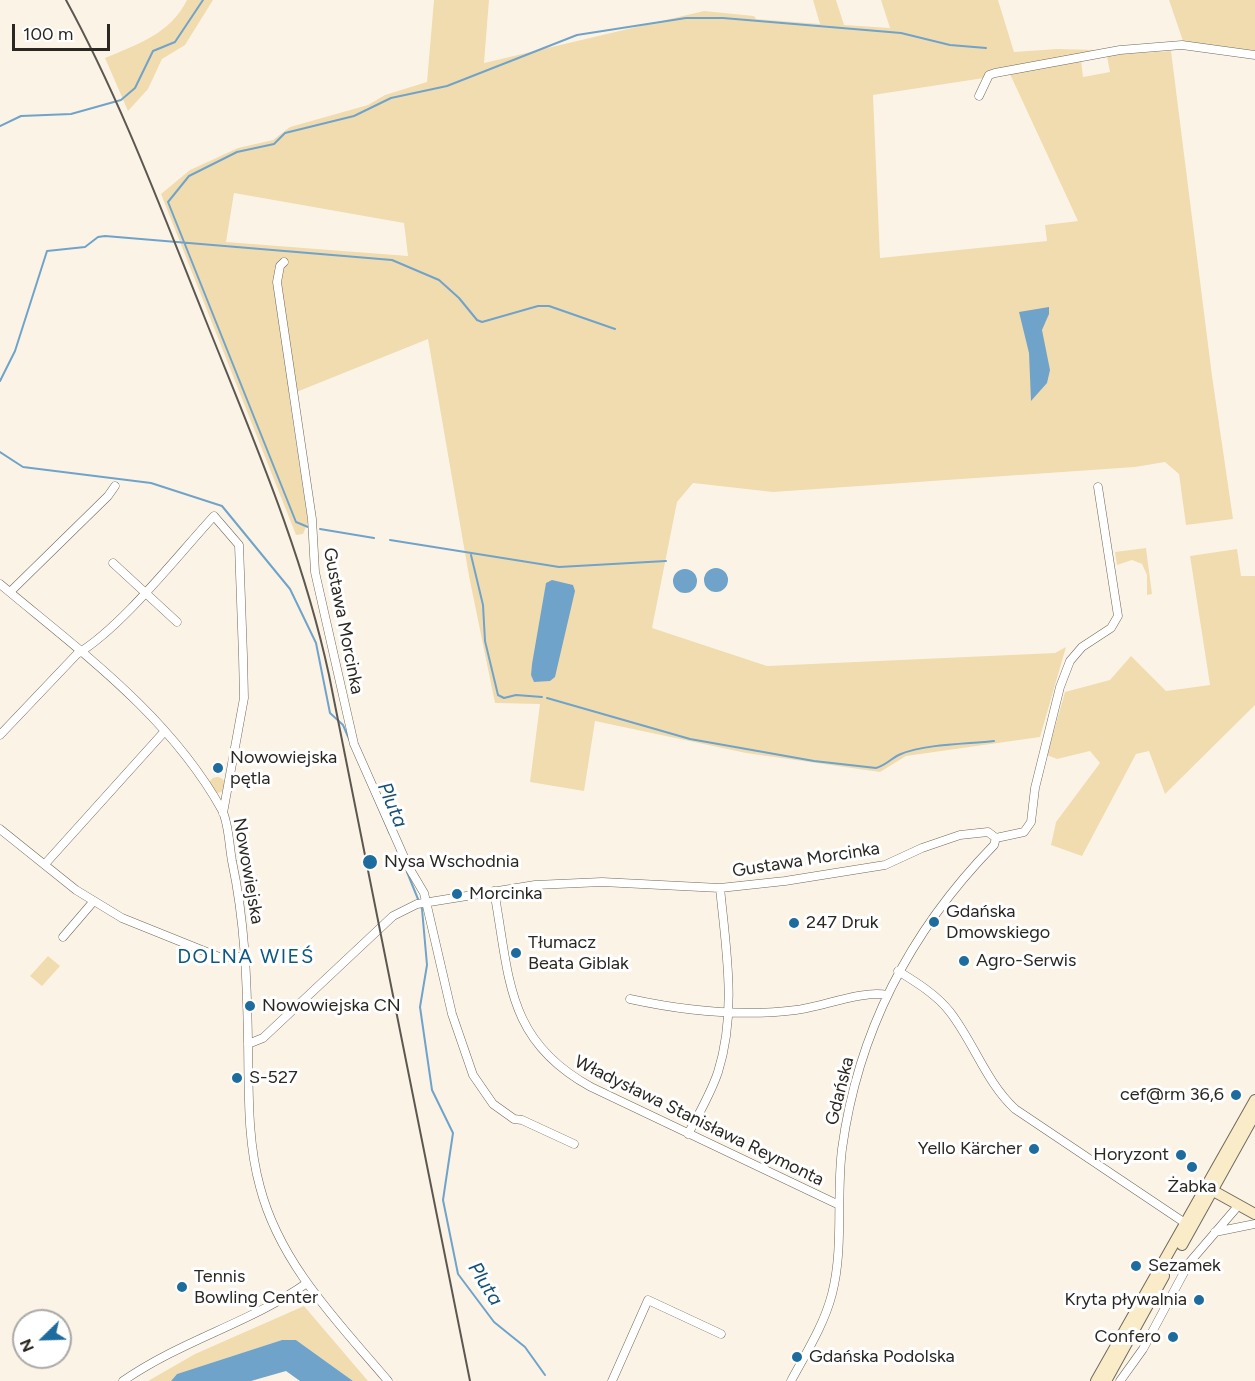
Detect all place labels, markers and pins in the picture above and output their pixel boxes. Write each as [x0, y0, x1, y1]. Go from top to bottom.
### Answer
place label: Nowowiejska pętla [230, 747, 337, 789]
marker: Nowowiejska pętla [211, 761, 225, 775]
place label: Nysa Wschodnia [384, 851, 519, 873]
marker: Nysa Wschodnia [361, 853, 379, 871]
place label: Morcinka [469, 883, 542, 905]
marker: Morcinka [450, 887, 464, 901]
place label: Gdańska Dmowskiego [946, 901, 1050, 944]
place label: 247 Druk [806, 912, 879, 934]
marker: Gdańska Dmowskiego [927, 915, 941, 929]
marker: 247 Druk [787, 916, 801, 930]
place label: Tłumacz Beata Giblak [528, 932, 629, 974]
marker: Tłumacz Beata Giblak [509, 946, 523, 960]
place label: Agro-Serwis [976, 950, 1076, 972]
marker: Agro-Serwis [957, 954, 971, 968]
place label: Nowowiejska CN [262, 995, 401, 1017]
marker: Nowowiejska CN [243, 999, 257, 1013]
place label: S-527 [249, 1067, 298, 1089]
marker: S-527 [230, 1071, 244, 1085]
place label: cef@rm 36,6 [1120, 1084, 1224, 1106]
marker: cef@rm 36,6 [1229, 1088, 1243, 1102]
place label: Yello Kärcher [918, 1138, 1022, 1160]
marker: Yello Kärcher [1027, 1142, 1041, 1156]
place label: Horyzont [1093, 1144, 1169, 1166]
marker: Horyzont [1174, 1148, 1188, 1162]
marker: Żabka [1185, 1160, 1199, 1174]
place label: Żabka [1168, 1176, 1216, 1198]
place label: Sezamek [1148, 1255, 1221, 1277]
marker: Sezamek [1129, 1259, 1143, 1273]
place label: Tennis Bowling Center [194, 1266, 318, 1308]
marker: Tennis Bowling Center [175, 1280, 189, 1294]
place label: Kryta pływalnia [1064, 1289, 1187, 1311]
marker: Kryta pływalnia [1192, 1293, 1206, 1307]
place label: Confero [1095, 1326, 1161, 1348]
marker: Confero [1166, 1330, 1180, 1344]
place label: Gdańska Podolska [809, 1346, 955, 1368]
marker: Gdańska Podolska [790, 1350, 804, 1364]

